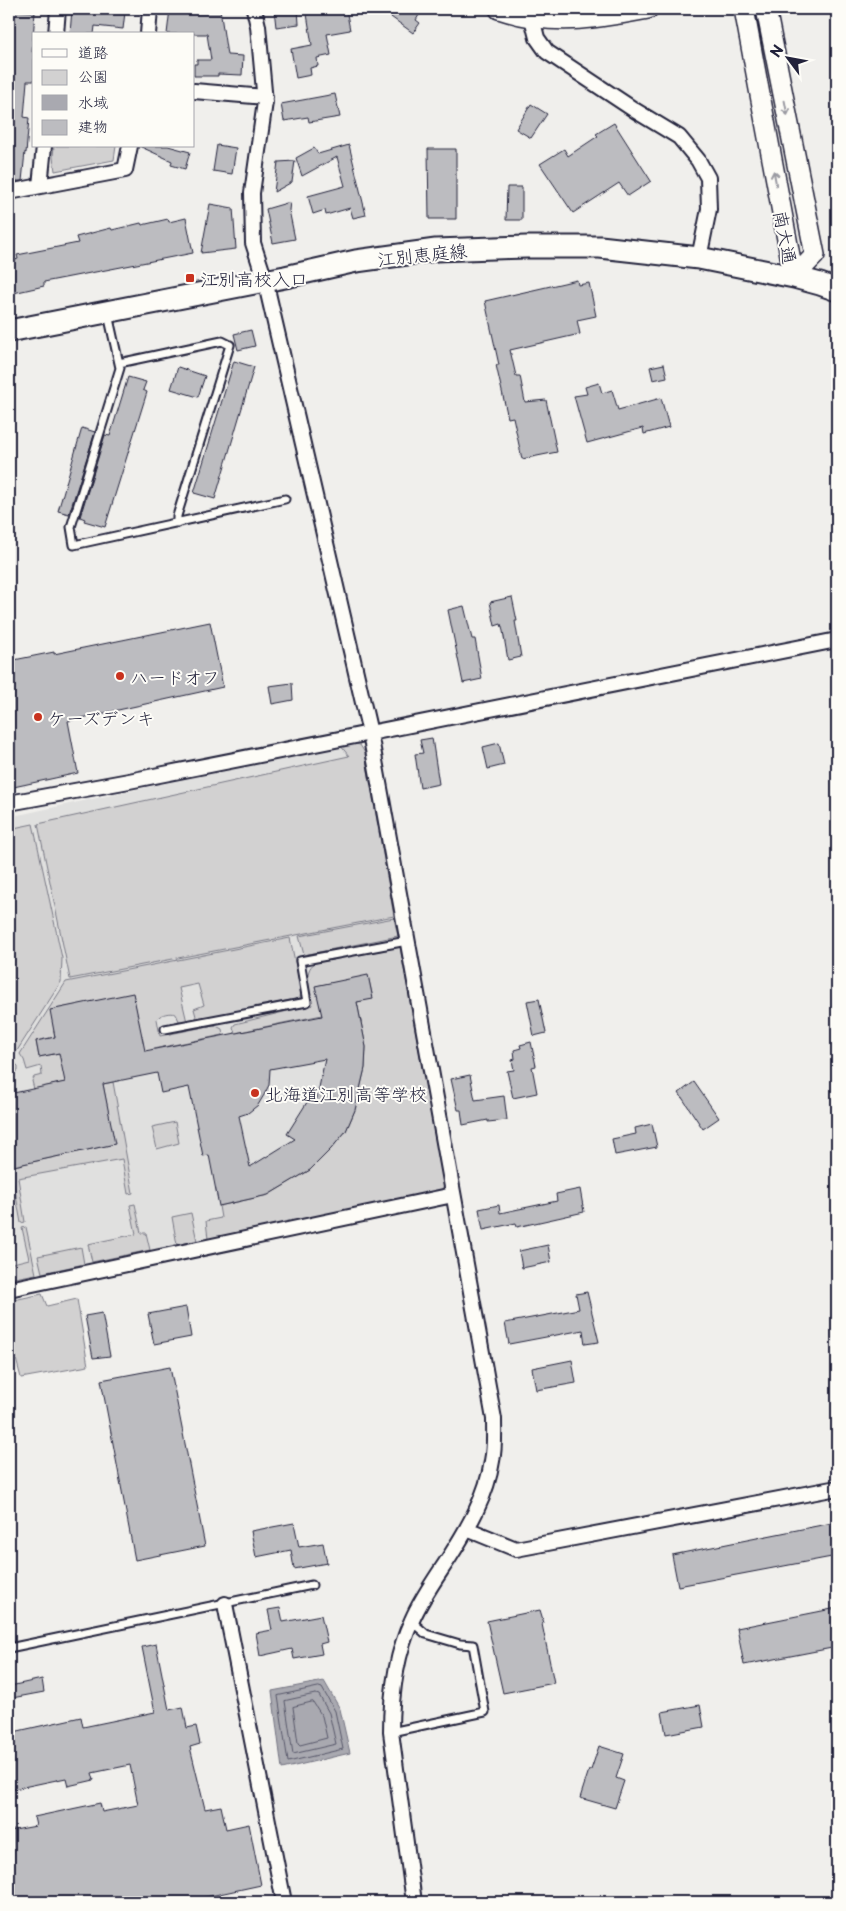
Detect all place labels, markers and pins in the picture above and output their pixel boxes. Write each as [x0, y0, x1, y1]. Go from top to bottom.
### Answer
place label: 江別高校入口 [200, 265, 308, 292]
marker: 江別高校入口 [184, 272, 196, 284]
place label: ハードオフ [130, 663, 220, 690]
marker: ハードオフ [114, 670, 126, 682]
place label: ケーズデンキ [48, 704, 155, 731]
marker: ケーズデンキ [32, 711, 44, 723]
place label: 北海道江別高等学校 [265, 1080, 427, 1107]
marker: 北海道江別高等学校 [249, 1087, 261, 1099]

